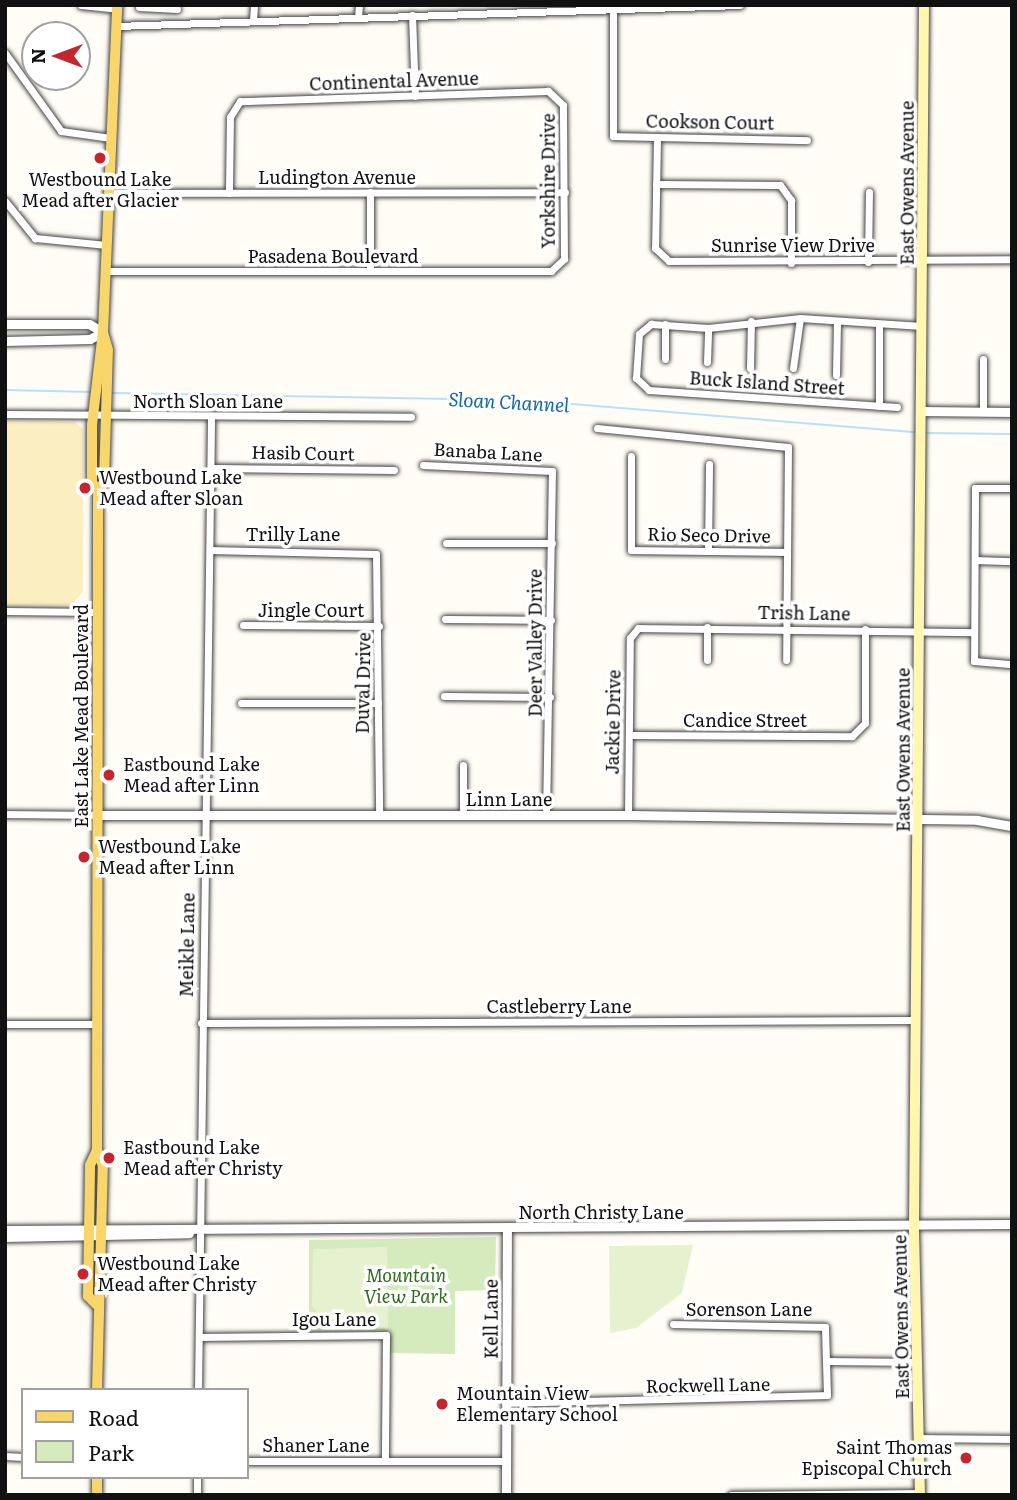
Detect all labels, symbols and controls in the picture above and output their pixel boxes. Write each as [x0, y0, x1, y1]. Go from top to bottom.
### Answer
north arrow [21, 21, 91, 91]
text: N [23, 48, 51, 64]
street label: Continental Avenue [309, 67, 479, 95]
street label: East Owens Avenue [896, 101, 918, 265]
street label: Cookson Court [646, 110, 774, 134]
street label: Yorkshire Drive [537, 113, 559, 249]
marker: Westbound Lake Mead after Glacier [92, 150, 108, 166]
street label: Ludington Avenue [258, 166, 416, 188]
place label: Westbound Lake Mead after Glacier [21, 169, 179, 212]
street label: Sunrise View Drive [711, 234, 875, 256]
street label: Pasadena Boulevard [247, 245, 419, 267]
street label: Buck Island Street [689, 367, 845, 399]
water label: Sloan Channel [448, 387, 570, 417]
street label: North Sloan Lane [133, 390, 283, 412]
street label: Banaba Lane [433, 438, 543, 466]
street label: Hasib Court [251, 441, 355, 465]
place label: Westbound Lake Mead after Sloan [99, 467, 243, 510]
marker: Westbound Lake Mead after Sloan [77, 480, 93, 496]
street label: Trilly Lane [246, 523, 340, 545]
street label: Rio Seco Drive [647, 523, 771, 547]
street label: Deer Valley Drive [524, 569, 546, 717]
street label: Jingle Court [258, 599, 364, 621]
street label: Trish Lane [757, 601, 851, 625]
street label: East Lake Mead Boulevard [70, 604, 92, 828]
street label: Duval Drive [351, 632, 375, 734]
street label: East Owens Avenue [892, 668, 914, 832]
street label: Jackie Drive [601, 669, 625, 775]
street label: Candice Street [683, 709, 807, 731]
place label: Eastbound Lake Mead after Linn [123, 754, 260, 796]
marker: Eastbound Lake Mead after Linn [101, 767, 117, 783]
street label: Linn Lane [466, 788, 552, 810]
place label: Westbound Lake Mead after Linn [98, 836, 241, 878]
marker: Westbound Lake Mead after Linn [76, 849, 92, 865]
street label: Meikle Lane [175, 892, 199, 998]
street label: Castleberry Lane [486, 995, 632, 1017]
place label: Eastbound Lake Mead after Christy [123, 1137, 283, 1180]
marker: Eastbound Lake Mead after Christy [101, 1150, 117, 1166]
street label: North Christy Lane [518, 1201, 684, 1223]
street label: East Owens Avenue [889, 1235, 913, 1399]
place label: Westbound Lake Mead after Christy [97, 1253, 257, 1296]
park label: Mountain View Park [364, 1265, 448, 1308]
marker: Westbound Lake Mead after Christy [75, 1266, 91, 1282]
street label: Kell Lane [480, 1279, 502, 1359]
street label: Sorenson Lane [686, 1298, 812, 1320]
street label: Igou Lane [292, 1308, 376, 1330]
street label: Rockwell Lane [645, 1373, 771, 1397]
place label: Mountain View Elementary School [456, 1383, 618, 1426]
legend [21, 1388, 248, 1479]
marker: Mountain View Elementary School [434, 1396, 450, 1412]
text: Road [88, 1401, 139, 1432]
street label: Shaner Lane [262, 1434, 370, 1456]
text: Park [88, 1436, 134, 1467]
place label: Saint Thomas Episcopal Church [801, 1437, 952, 1480]
marker: Saint Thomas Episcopal Church [958, 1450, 974, 1466]

